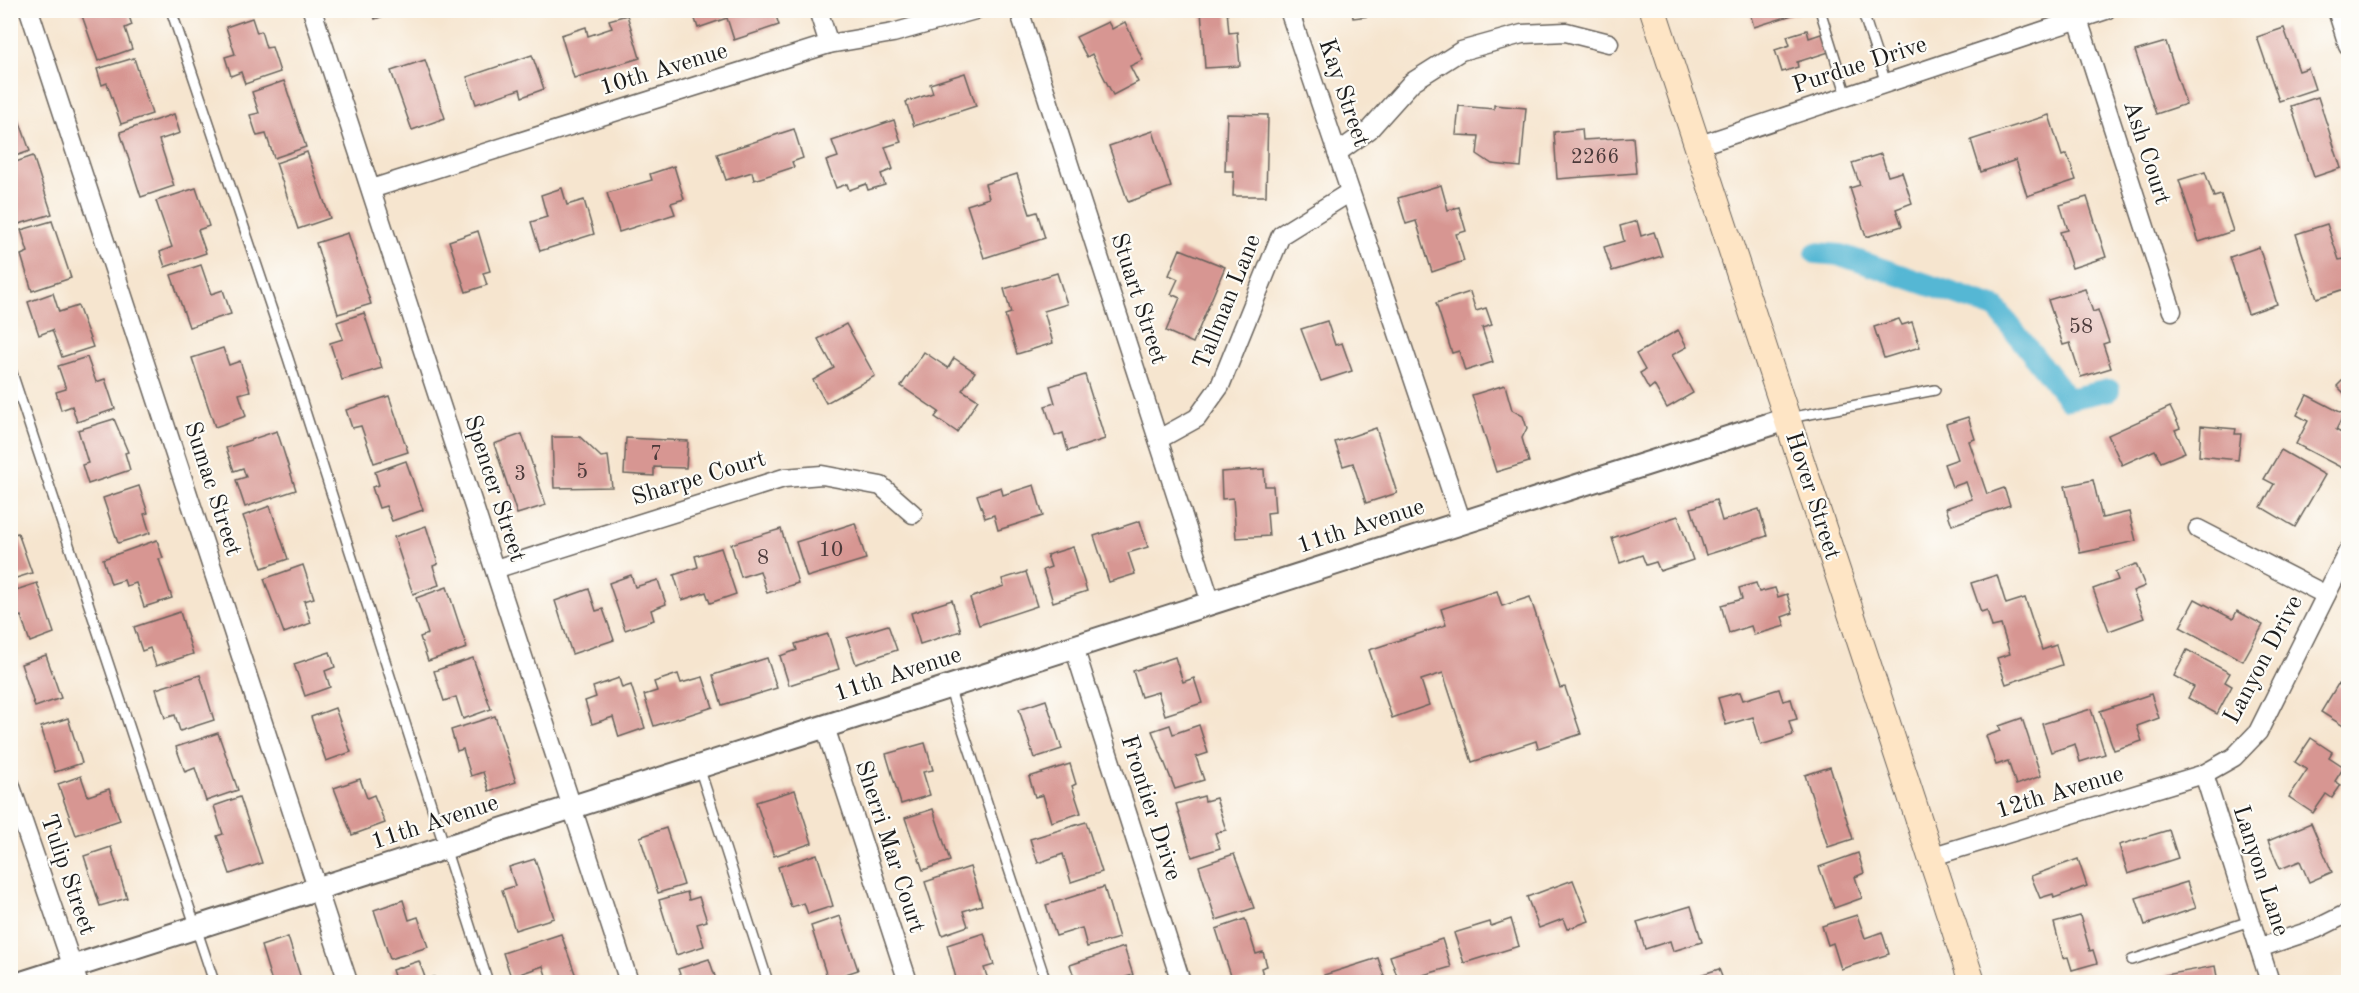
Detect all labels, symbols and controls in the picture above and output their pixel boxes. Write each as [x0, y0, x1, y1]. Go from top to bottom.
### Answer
street label: Purdue Drive [1790, 33, 1930, 99]
street label: Kay Street [1313, 36, 1373, 150]
street label: 10th Avenue [597, 39, 731, 101]
street label: Ash Court [2118, 98, 2174, 208]
house number: 2266 [1571, 147, 1619, 168]
street label: Stuart Street [1105, 230, 1171, 368]
street label: Tallman Lane [1190, 231, 1266, 373]
house number: 58 [2069, 317, 2093, 338]
street label: Spencer Street [459, 413, 529, 565]
street label: Sumac Street [179, 419, 245, 559]
street label: Hover Street [1780, 429, 1844, 563]
house number: 7 [650, 444, 662, 465]
street label: Sharpe Court [629, 447, 769, 511]
house number: 5 [576, 462, 588, 483]
house number: 3 [514, 464, 526, 485]
street label: 11th Avenue [1294, 495, 1428, 559]
house number: 10 [819, 540, 843, 561]
house number: 8 [757, 548, 769, 569]
street label: Lanyon Drive [2220, 592, 2308, 728]
street label: 11th Avenue [831, 643, 965, 707]
street label: Frontier Drive [1115, 732, 1185, 884]
street label: Sherri Mar Court [850, 758, 928, 936]
street label: 12th Avenue [1993, 762, 2127, 824]
street label: 11th Avenue [368, 791, 502, 855]
street label: Lanyon Lane [2228, 803, 2292, 939]
street label: Tulip Street [35, 812, 99, 938]

